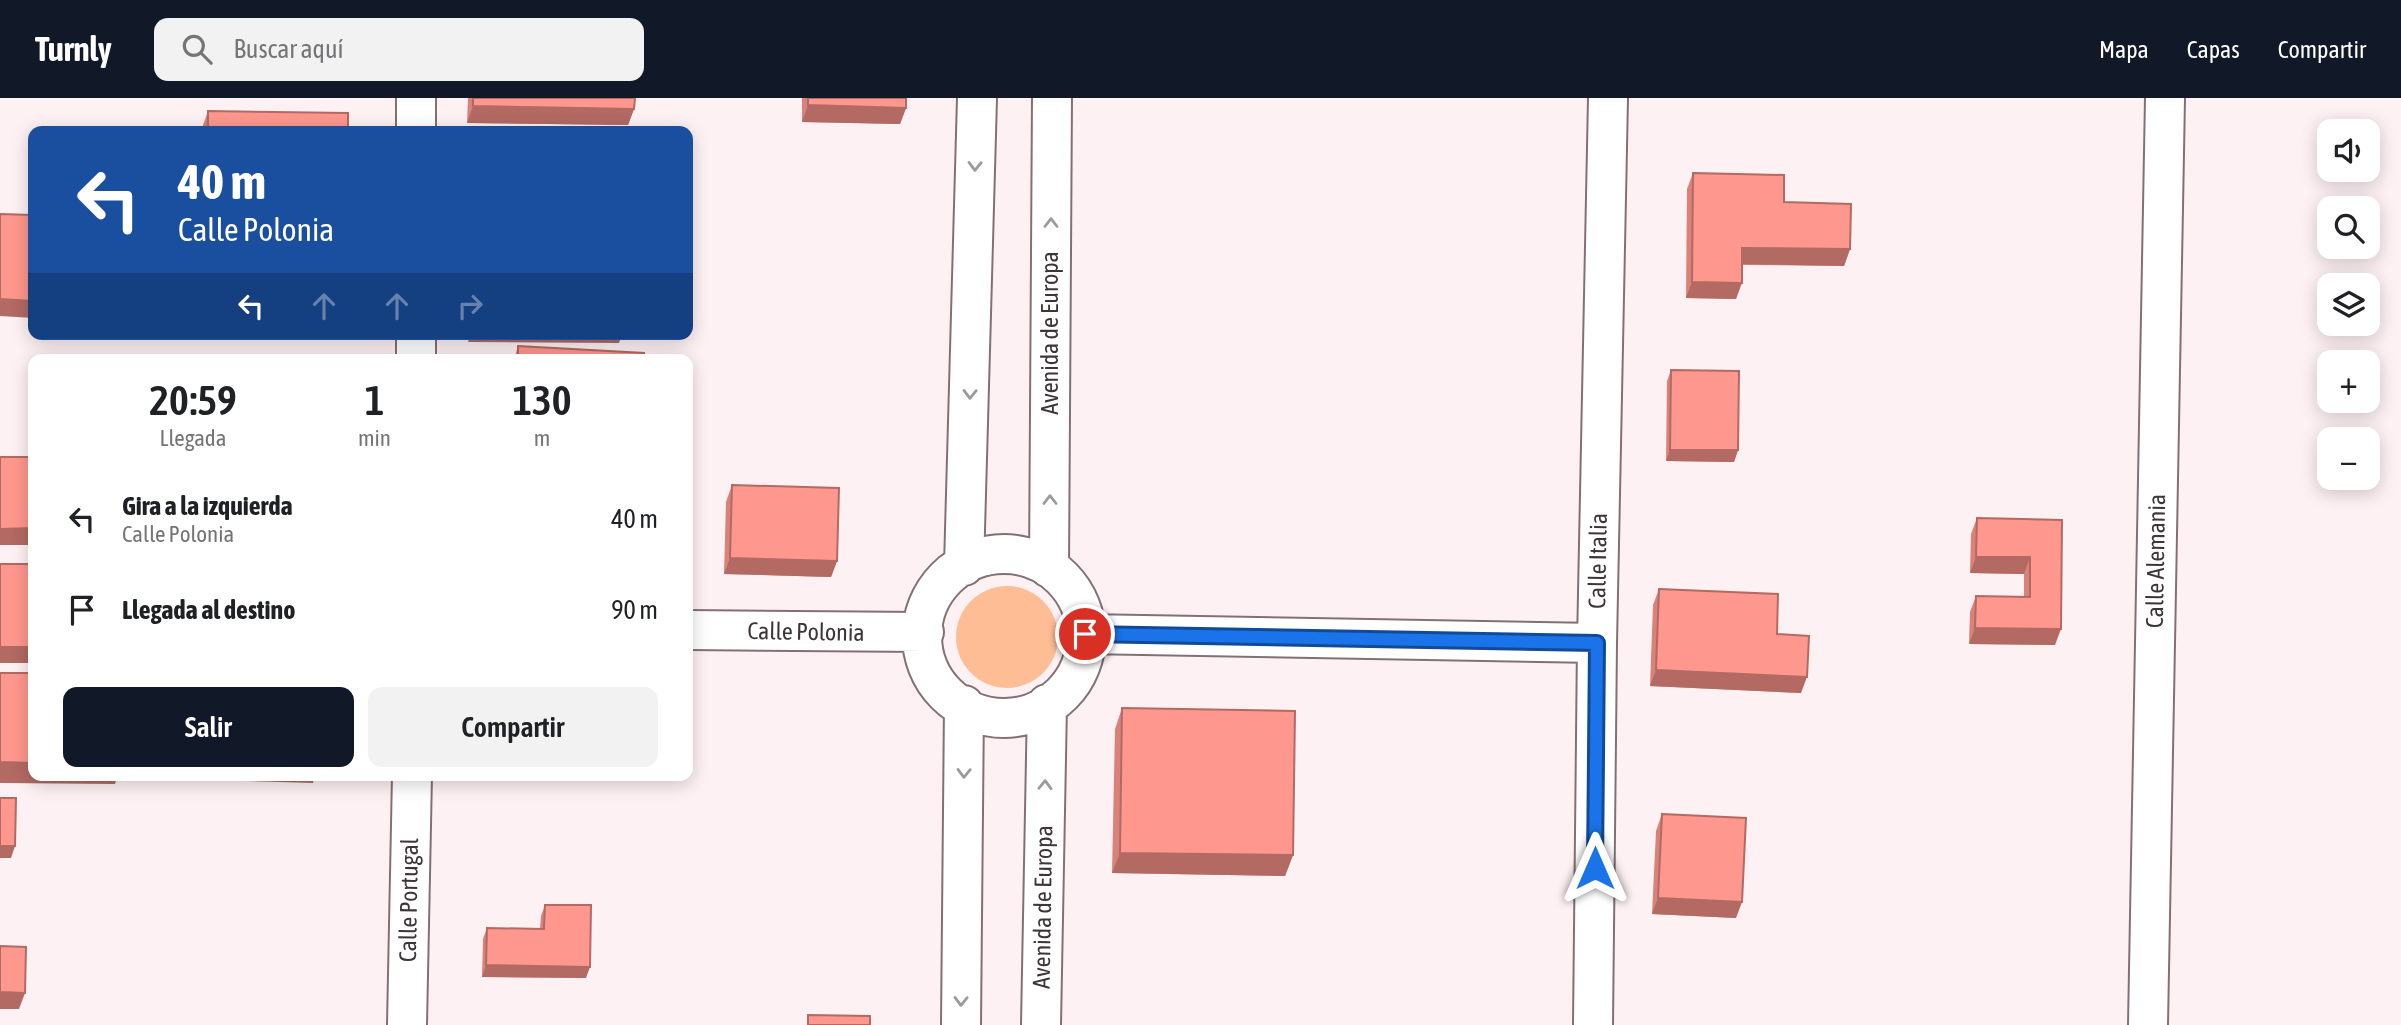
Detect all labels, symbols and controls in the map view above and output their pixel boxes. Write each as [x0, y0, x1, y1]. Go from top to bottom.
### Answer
search box [154, 18, 644, 81]
text: Turnly [35, 30, 112, 68]
icon: search [178, 30, 216, 68]
text: Buscar aquí [234, 34, 344, 64]
text: Mapa [2099, 36, 2149, 63]
text: Capas [2187, 36, 2240, 63]
text: Compartir [2278, 36, 2366, 63]
map controls [2317, 119, 2380, 490]
button: sound [2317, 119, 2380, 182]
text: 40 m [178, 153, 266, 209]
icon: left [63, 154, 154, 245]
one-way arrow [968, 161, 983, 172]
button: search [2317, 196, 2380, 259]
text: Calle Polonia [178, 211, 334, 248]
one-way arrow [1043, 218, 1059, 228]
street label: Avenida de Europa [1036, 251, 1063, 415]
button: layers [2317, 273, 2380, 336]
icon: left [232, 287, 270, 325]
icon: ahead [305, 287, 343, 325]
icon: ahead [378, 287, 416, 325]
icon: right [451, 287, 489, 325]
button: + [2317, 350, 2380, 413]
text: 20:59 [149, 376, 237, 424]
text: 1 [365, 376, 384, 424]
text: 130 [512, 376, 572, 424]
one-way arrow [962, 389, 978, 399]
text: Llegada [160, 425, 226, 451]
text: min [358, 425, 391, 451]
text: m [534, 425, 550, 451]
button: − [2317, 427, 2380, 490]
text: Gira a la izquierda [122, 491, 293, 521]
one-way arrow [1042, 494, 1057, 505]
street label: Calle Alemania [2141, 494, 2170, 628]
icon: left [63, 500, 101, 538]
text: 40 m [611, 504, 658, 534]
street label: Calle Italia [1583, 513, 1612, 609]
text: Calle Polonia [122, 521, 234, 547]
icon: arrive [63, 591, 101, 629]
text: Llegada al destino [122, 595, 295, 625]
text: 90 m [611, 595, 658, 625]
pin [1055, 604, 1115, 664]
icon: arrive [1066, 615, 1104, 653]
street label: Calle Polonia [747, 617, 865, 646]
button: Salir [63, 687, 354, 767]
button: Compartir [368, 687, 658, 767]
one-way arrow [957, 768, 972, 779]
one-way arrow [1037, 780, 1053, 790]
street label: Avenida de Europa [1028, 825, 1057, 989]
position arrow [1558, 831, 1632, 905]
street label: Calle Portugal [394, 837, 423, 962]
one-way arrow [953, 996, 969, 1006]

